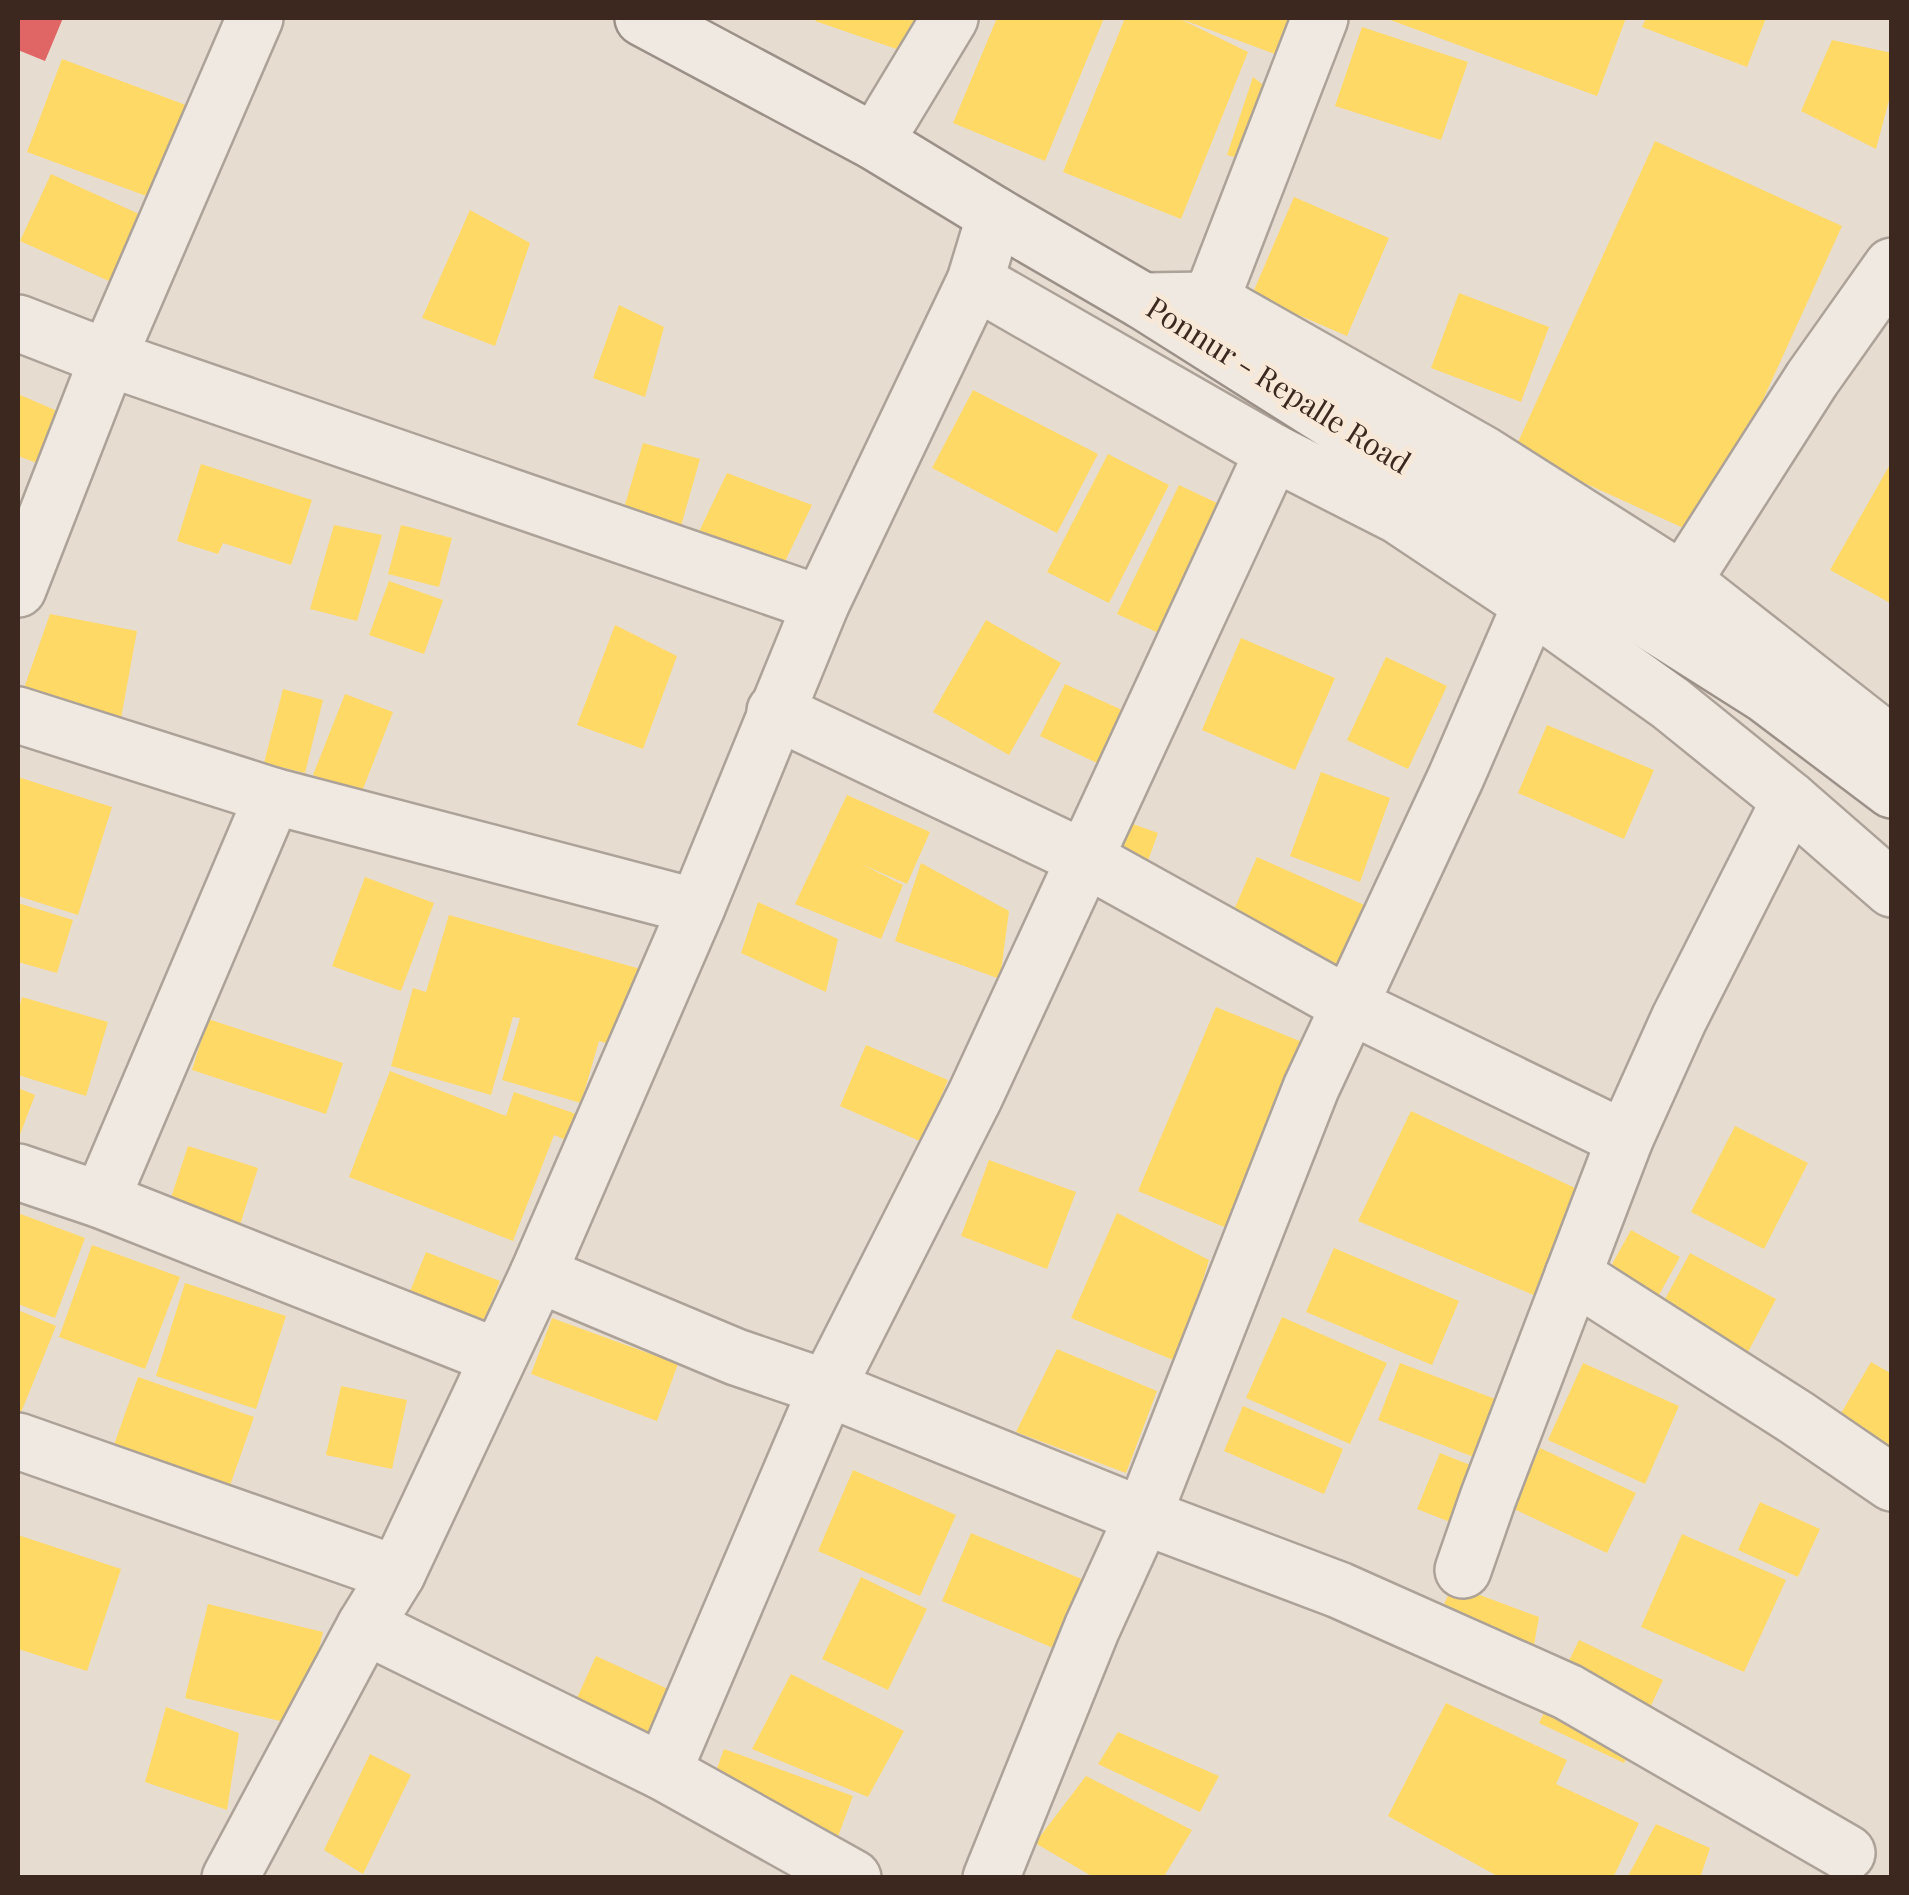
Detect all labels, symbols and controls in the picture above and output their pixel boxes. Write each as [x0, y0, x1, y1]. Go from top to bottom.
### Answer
street label: Ponnur - Repalle Road [1139, 287, 1419, 482]

